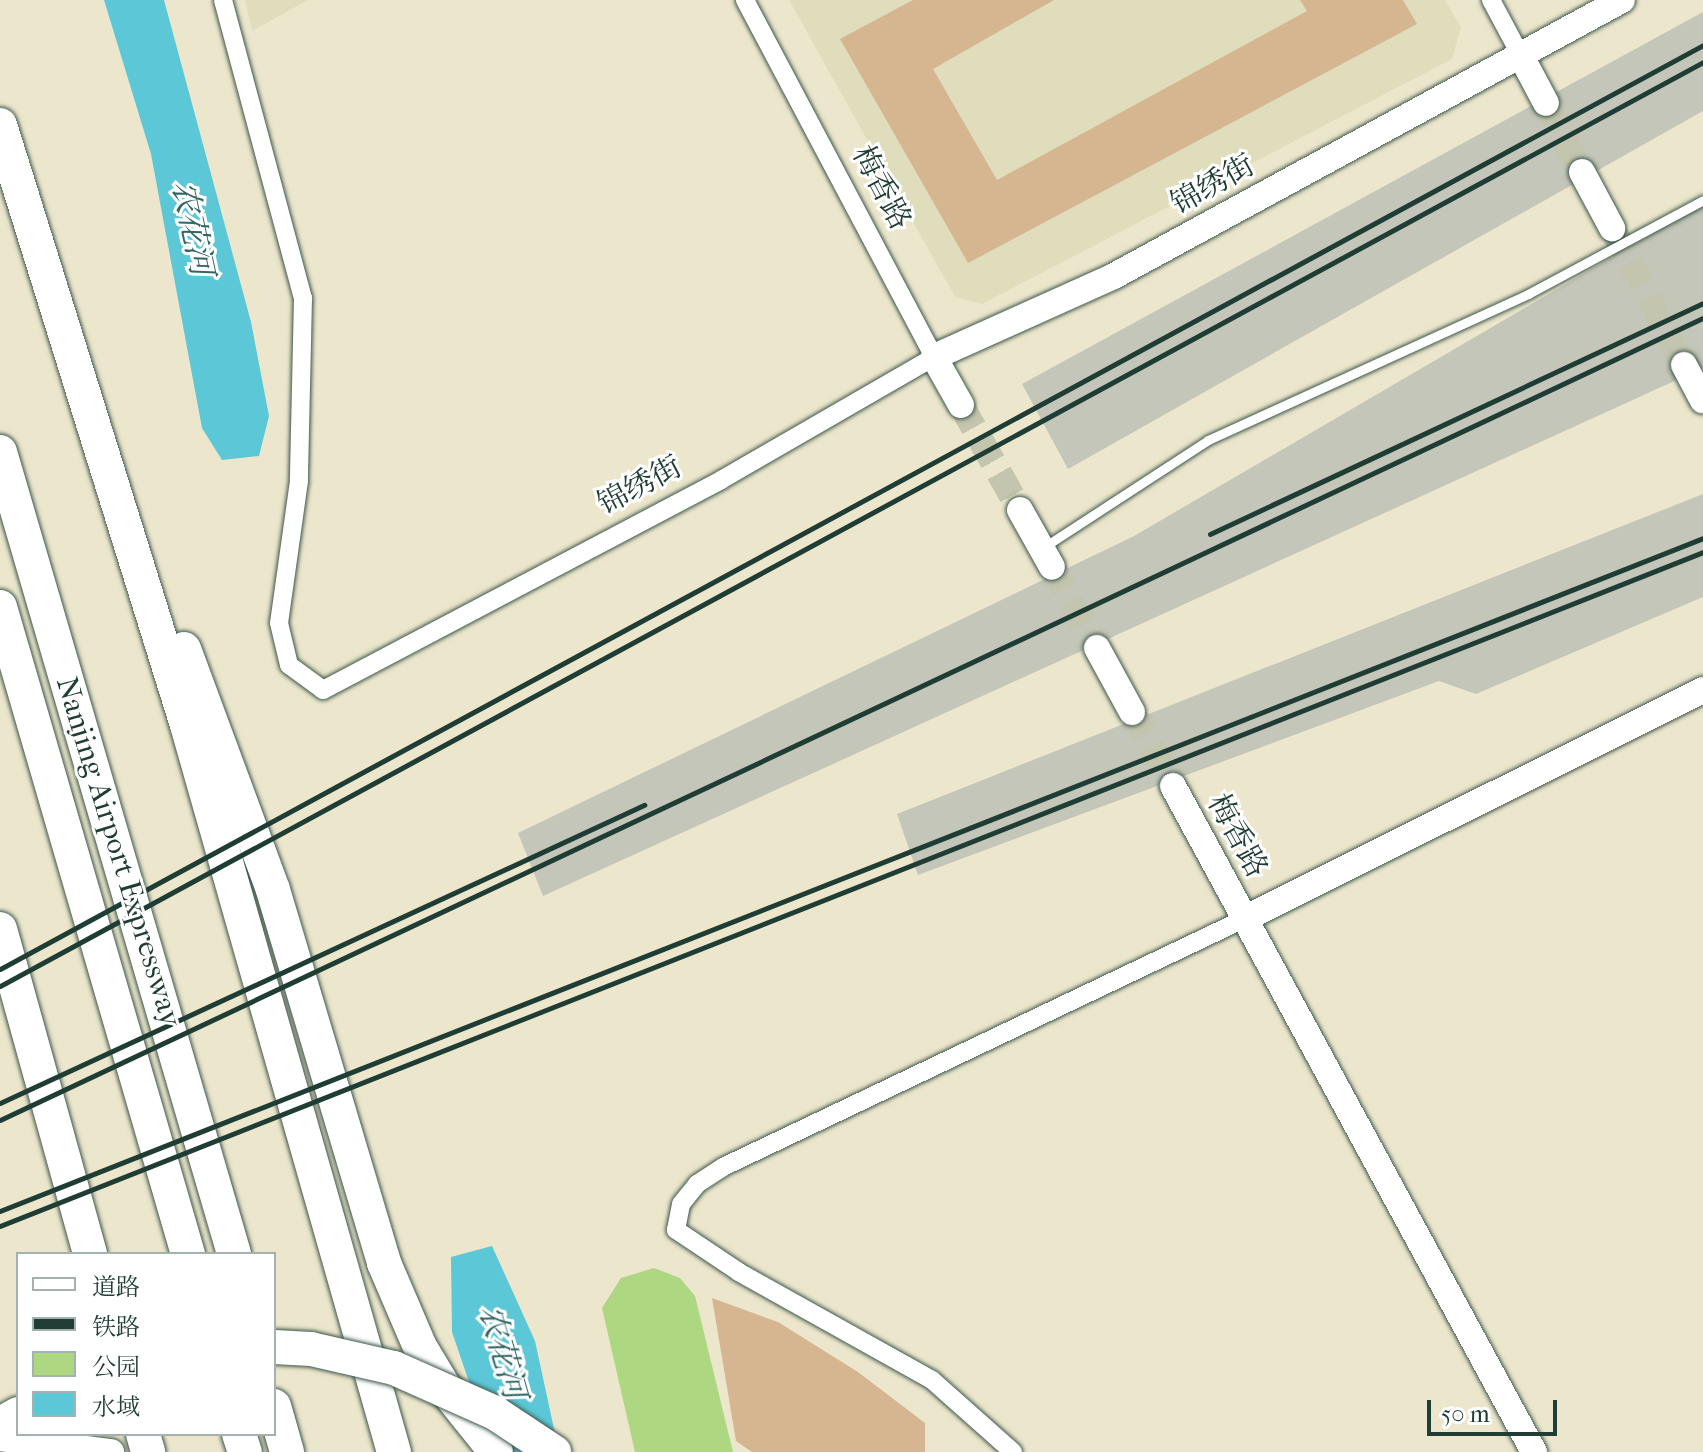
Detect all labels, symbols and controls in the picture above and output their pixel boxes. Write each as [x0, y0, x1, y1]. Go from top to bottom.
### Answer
street label: 梅香路 [844, 140, 918, 236]
street label: 锦绣街 [1165, 147, 1261, 223]
water label: 农花河 [163, 177, 221, 279]
street label: 锦绣街 [592, 449, 688, 523]
street label: Nanjing Airport Expressway [48, 673, 188, 1031]
street label: 梅香路 [1199, 788, 1275, 884]
legend [16, 1252, 276, 1436]
text: 道路 [92, 1273, 140, 1301]
water label: 农花河 [470, 1301, 534, 1403]
text: 铁路 [92, 1313, 140, 1341]
text: 公园 [92, 1353, 140, 1381]
scale bar [1431, 1384, 1561, 1434]
text: 水域 [92, 1393, 140, 1421]
text: 50 m [1441, 1400, 1490, 1428]

